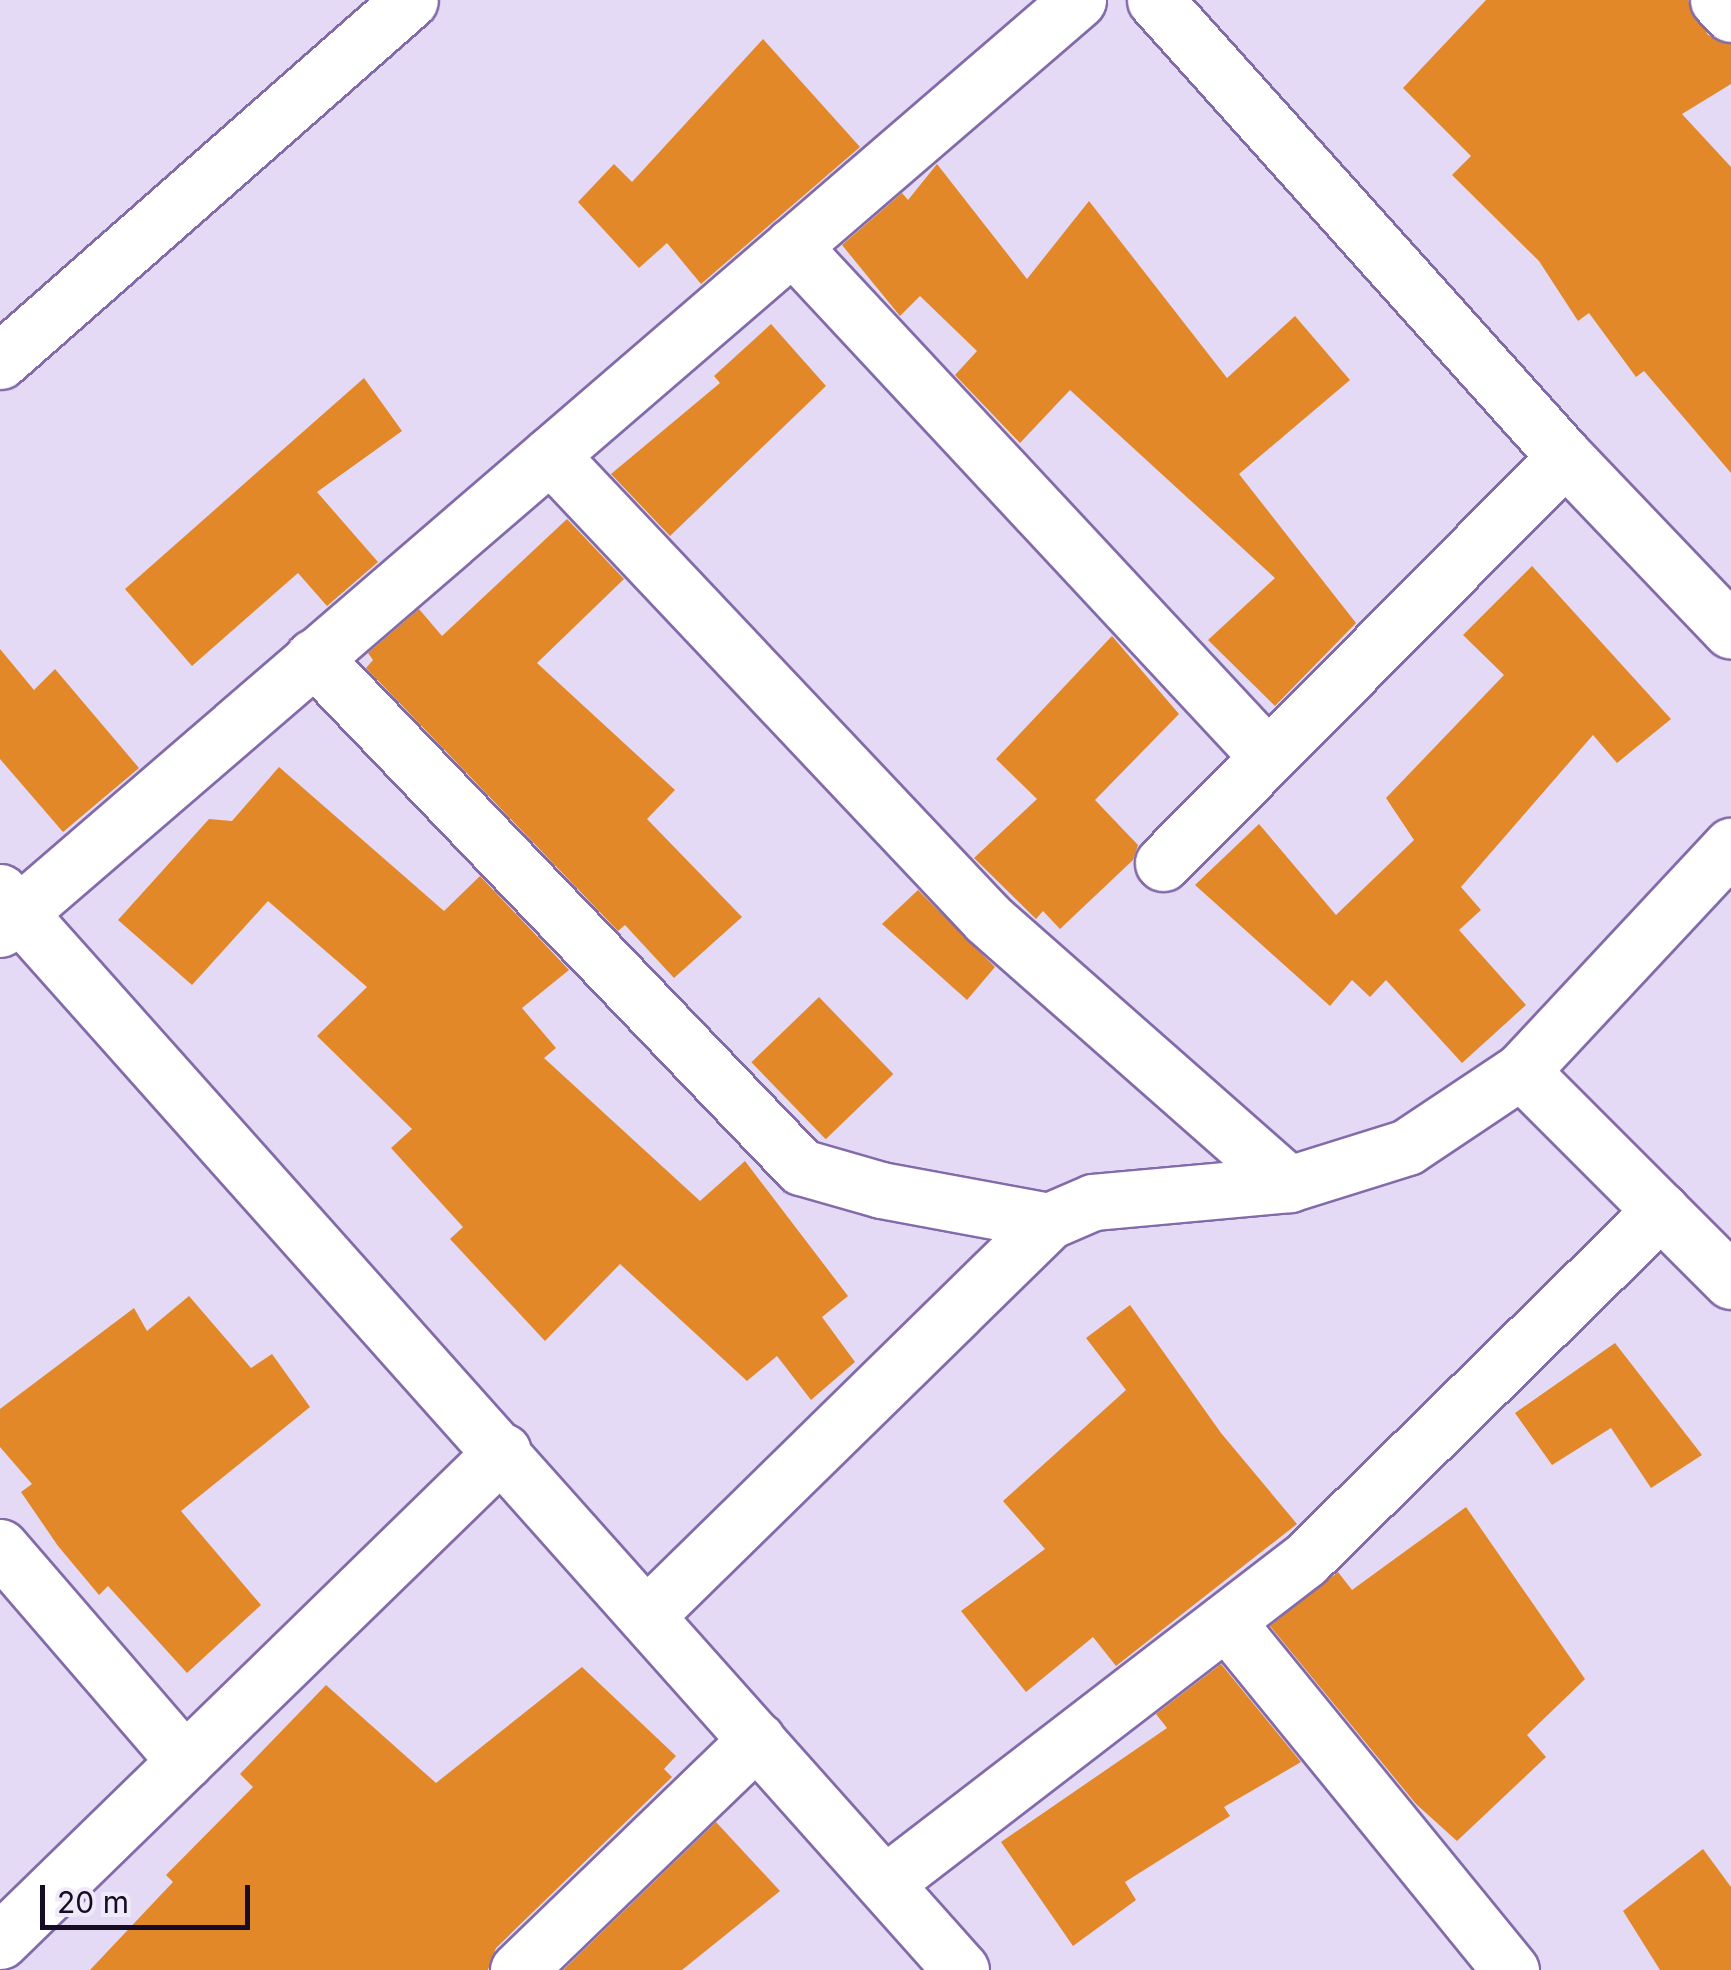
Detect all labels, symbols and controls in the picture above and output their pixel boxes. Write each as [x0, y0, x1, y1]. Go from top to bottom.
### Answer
scale bar [45, 1865, 255, 1927]
text: 20 m [57, 1884, 129, 1920]

